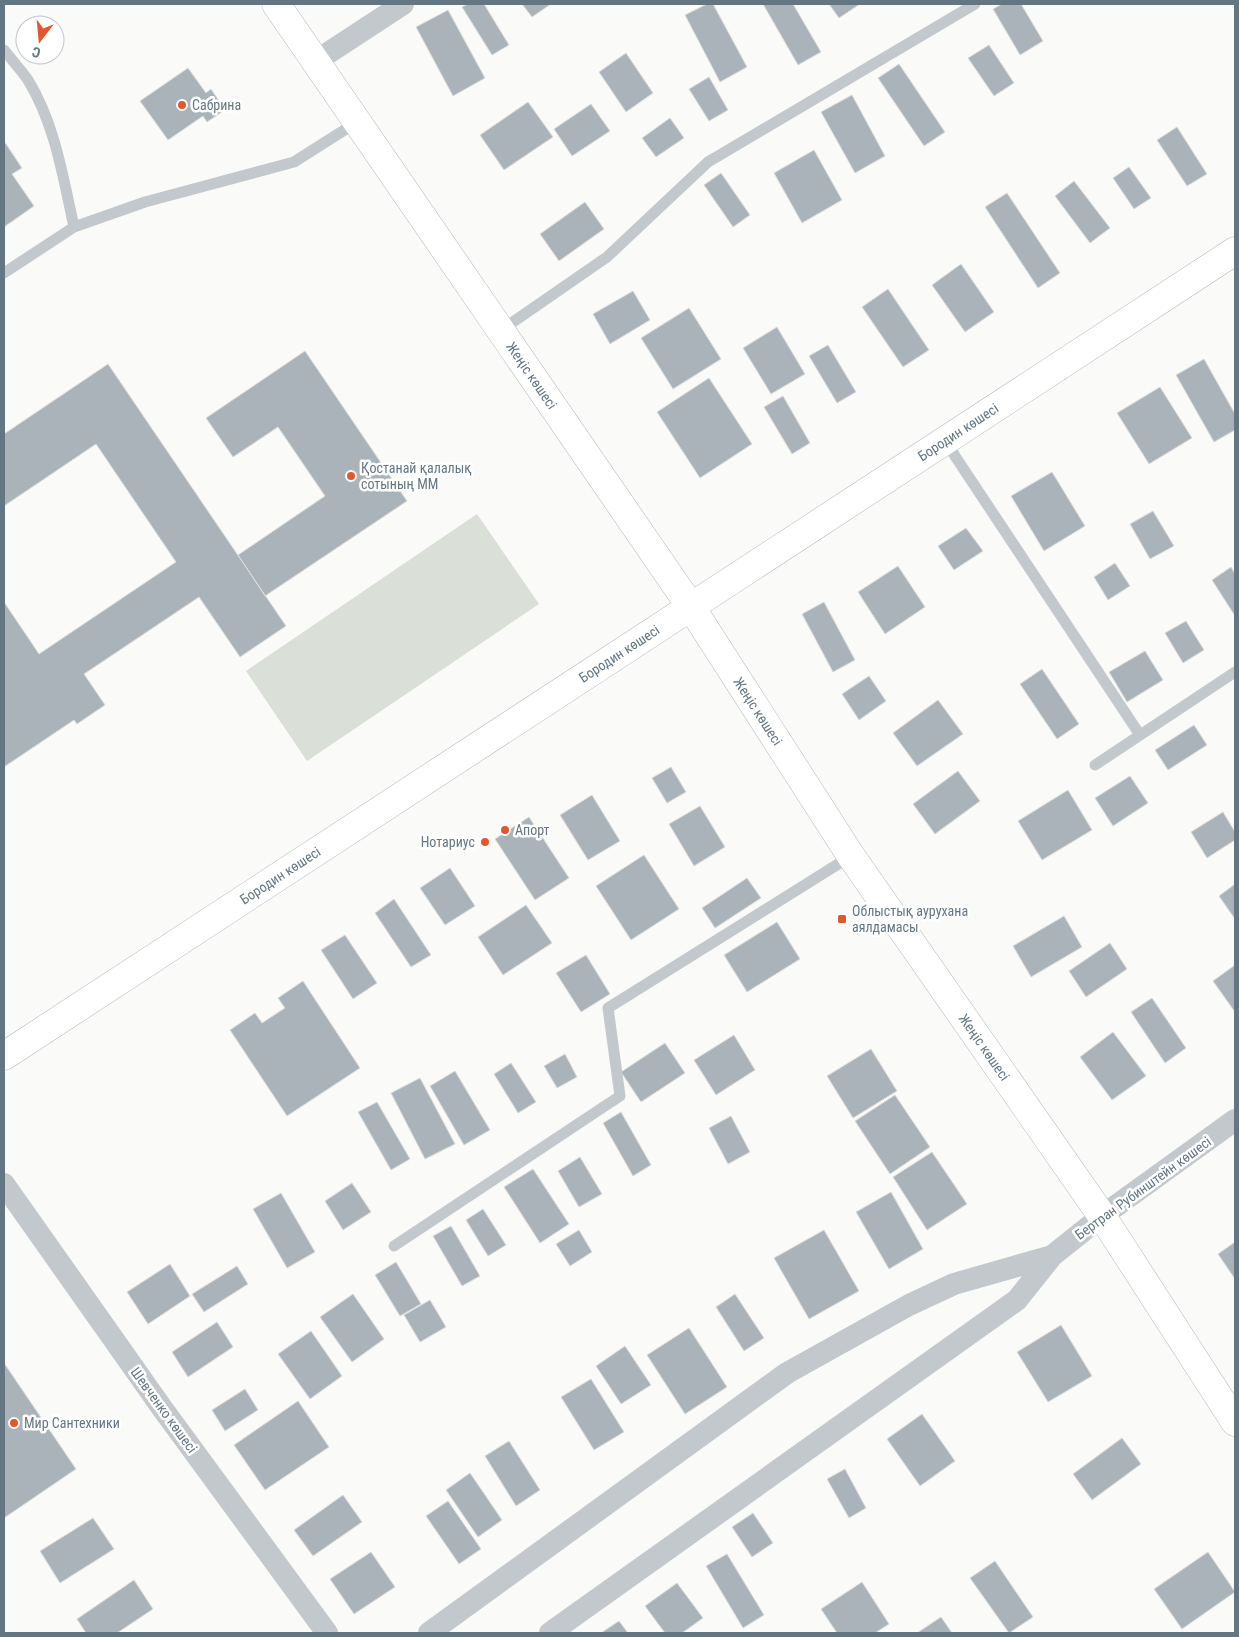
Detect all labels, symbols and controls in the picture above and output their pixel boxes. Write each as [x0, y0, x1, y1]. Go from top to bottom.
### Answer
north arrow [15, 15, 65, 65]
text: С [30, 44, 42, 61]
place label: Сабрина [192, 97, 241, 113]
marker: Сабрина [176, 99, 188, 111]
street label: Жеңіс көшесі [503, 339, 560, 412]
street label: Бородин көшесі [915, 400, 1001, 464]
place label: Қостанай қалалық сотының ММ [361, 460, 472, 492]
marker: Қостанай қалалық сотының ММ [345, 470, 357, 482]
street label: Бородин көшесі [576, 622, 662, 686]
street label: Жеңіс көшесі [730, 674, 786, 748]
place label: Апорт [515, 822, 550, 838]
marker: Апорт [499, 824, 511, 836]
place label: Нотариус [421, 834, 475, 850]
marker: Нотариус [479, 836, 491, 848]
street label: Бородин көшесі [237, 843, 323, 908]
place label: Облыстық аурухана аялдамасы [852, 903, 968, 935]
marker: Облыстық аурухана аялдамасы [836, 913, 848, 925]
street label: Жеңіс көшесі [956, 1011, 1013, 1084]
street label: Бертран Рубинштейн көшесі [1072, 1133, 1214, 1243]
street label: Шевченко көшесі [128, 1364, 200, 1456]
place label: Мир Сантехники [24, 1415, 120, 1431]
marker: Мир Сантехники [8, 1417, 20, 1429]

